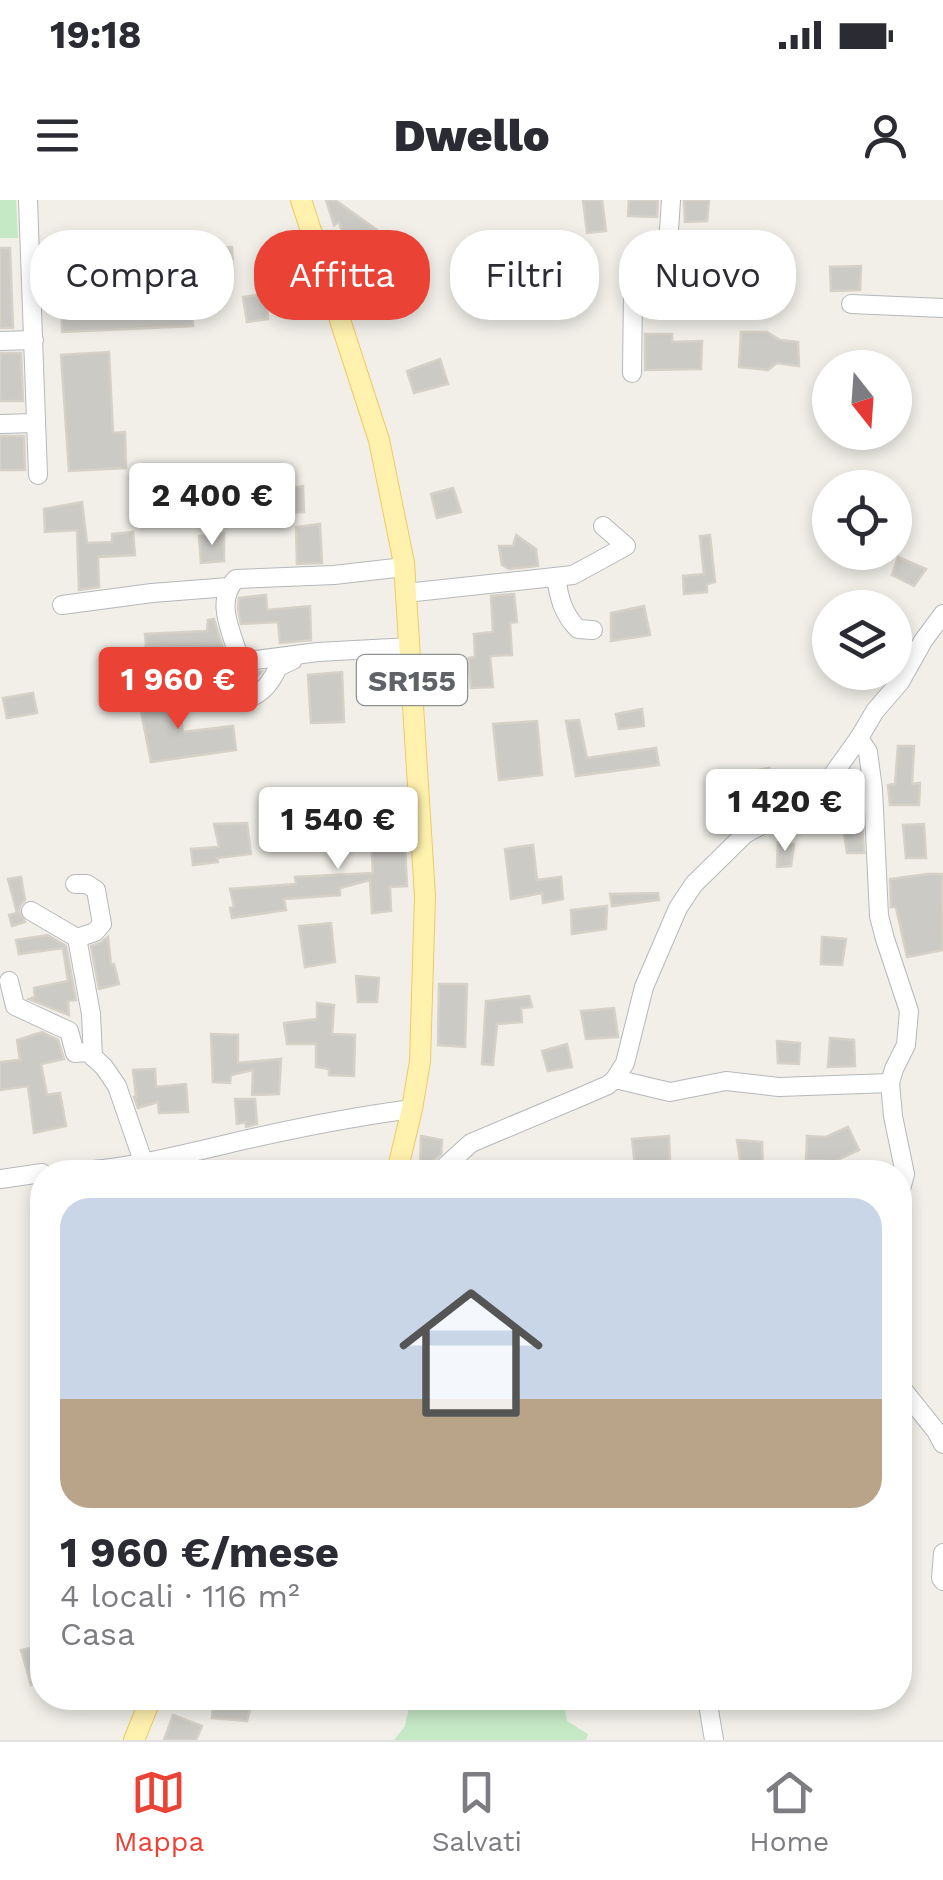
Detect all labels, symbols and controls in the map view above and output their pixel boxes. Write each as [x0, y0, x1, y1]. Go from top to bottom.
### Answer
text: 19:18 [50, 13, 141, 57]
icon: menu [30, 108, 85, 163]
icon: person [858, 108, 913, 163]
text: Dwello [393, 109, 550, 162]
chip: Compra [30, 230, 234, 320]
chip: Affitta [254, 230, 430, 320]
chip: Filtri [450, 230, 599, 320]
chip: Nuovo [619, 230, 796, 320]
north arrow [812, 350, 912, 450]
map controls [812, 350, 912, 690]
pin: 2 400 € [120, 463, 304, 548]
button: locate [812, 470, 912, 570]
text: 2 400 € [151, 476, 273, 514]
button: layers [812, 590, 912, 690]
pin: 1 960 € [86, 647, 270, 732]
road number: SR155 [357, 655, 467, 705]
text: 1 960 € [121, 660, 235, 698]
pin: 1 420 € [693, 769, 877, 854]
text: 1 420 € [728, 782, 842, 820]
pin: 1 540 € [246, 787, 430, 872]
text: 1 540 € [281, 800, 395, 838]
icon: home [381, 1263, 561, 1443]
text: 1 960 €/mese [60, 1528, 339, 1577]
text: 4 locali · 116 m² [60, 1577, 300, 1615]
text: Casa [60, 1615, 135, 1653]
tab: Mappa [114, 1765, 204, 1858]
tab: Salvati [432, 1765, 522, 1858]
tab: Home [749, 1765, 829, 1858]

